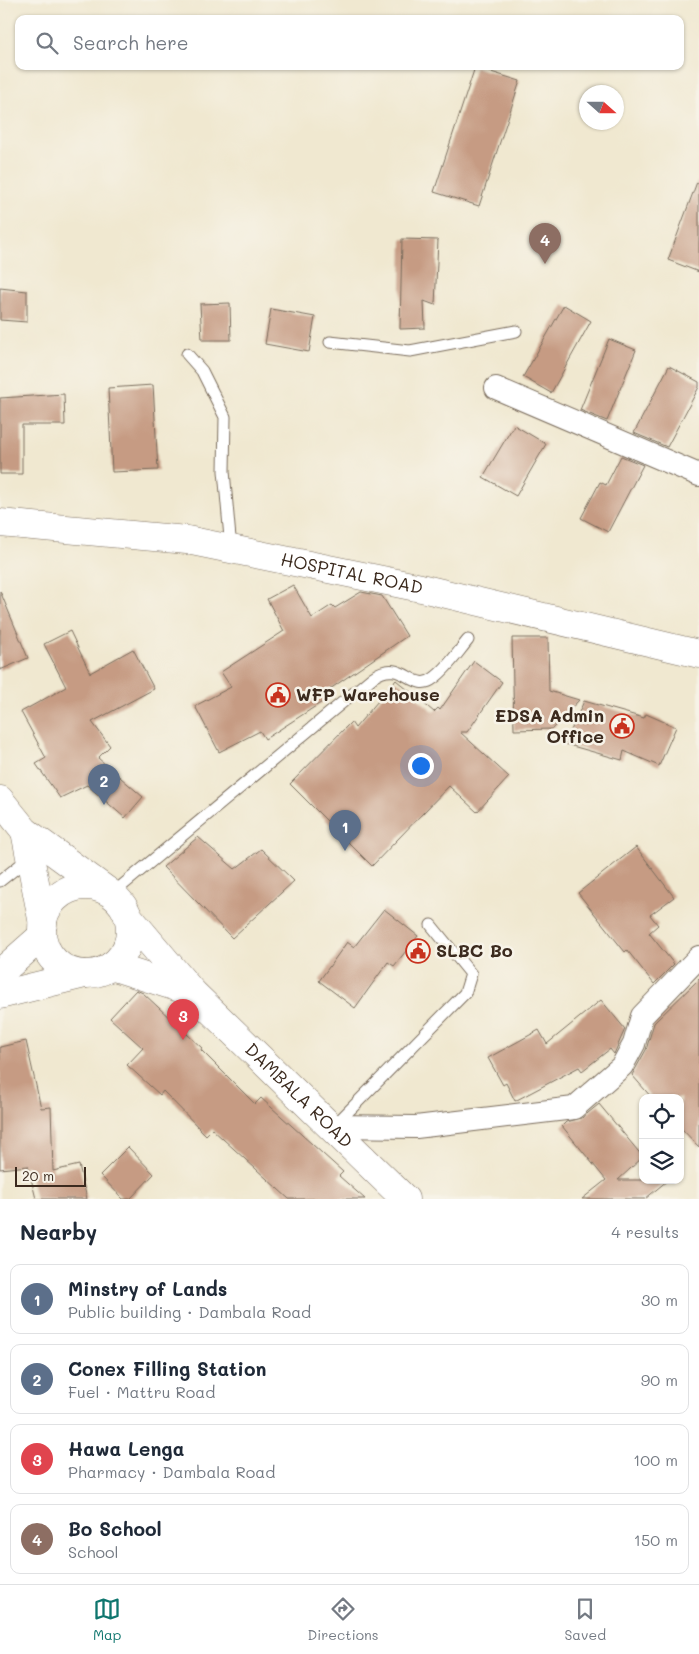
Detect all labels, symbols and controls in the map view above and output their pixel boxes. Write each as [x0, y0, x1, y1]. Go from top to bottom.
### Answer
search box [15, 15, 684, 70]
icon: search [33, 29, 61, 57]
text: Search here [73, 30, 189, 55]
north arrow [579, 85, 624, 130]
pin: 4 [529, 223, 561, 264]
street label: HOSPITAL ROAD [279, 547, 425, 599]
public building icon: WFP Warehouse [265, 682, 291, 708]
place label: WFP Warehouse [296, 682, 440, 706]
place label: EDSA Admin Office [495, 703, 604, 748]
public building icon: EDSA Admin Office [609, 713, 635, 739]
your location [408, 753, 434, 779]
pin: 2 [88, 764, 120, 805]
pin: 1 [329, 810, 361, 851]
public building icon: SLBC Bo [405, 938, 431, 964]
place label: SLBC Bo [436, 938, 513, 962]
pin: 3 [167, 999, 199, 1040]
street label: DAMBALA ROAD [240, 1037, 358, 1153]
map controls [639, 1094, 684, 1184]
button: locate [639, 1094, 684, 1139]
button: layers [639, 1139, 684, 1184]
scale bar [15, 1164, 86, 1187]
text: 20 m [22, 1166, 54, 1185]
text: Nearby [20, 1218, 97, 1245]
text: 4 results [611, 1221, 679, 1242]
text: Minstry of Lands [68, 1276, 227, 1301]
text: 1 [33, 1289, 41, 1310]
text: 30 m [641, 1289, 678, 1310]
text: Public building · Dambala Road [68, 1301, 311, 1322]
text: Conex Filling Station [68, 1356, 266, 1381]
text: 2 [33, 1369, 41, 1390]
text: 90 m [641, 1369, 678, 1390]
text: Fuel · Mattru Road [68, 1381, 215, 1402]
text: Hawa Lenga [68, 1436, 184, 1461]
text: 3 [32, 1449, 42, 1470]
text: 100 m [633, 1449, 678, 1470]
text: Pharmacy · Dambala Road [68, 1461, 275, 1482]
text: Bo School [68, 1516, 162, 1541]
text: 4 [32, 1529, 42, 1550]
text: 150 m [634, 1529, 678, 1550]
text: School [68, 1541, 118, 1562]
tab: Map [93, 1595, 121, 1644]
tab: Directions [307, 1595, 379, 1644]
tab: Saved [564, 1595, 606, 1644]

